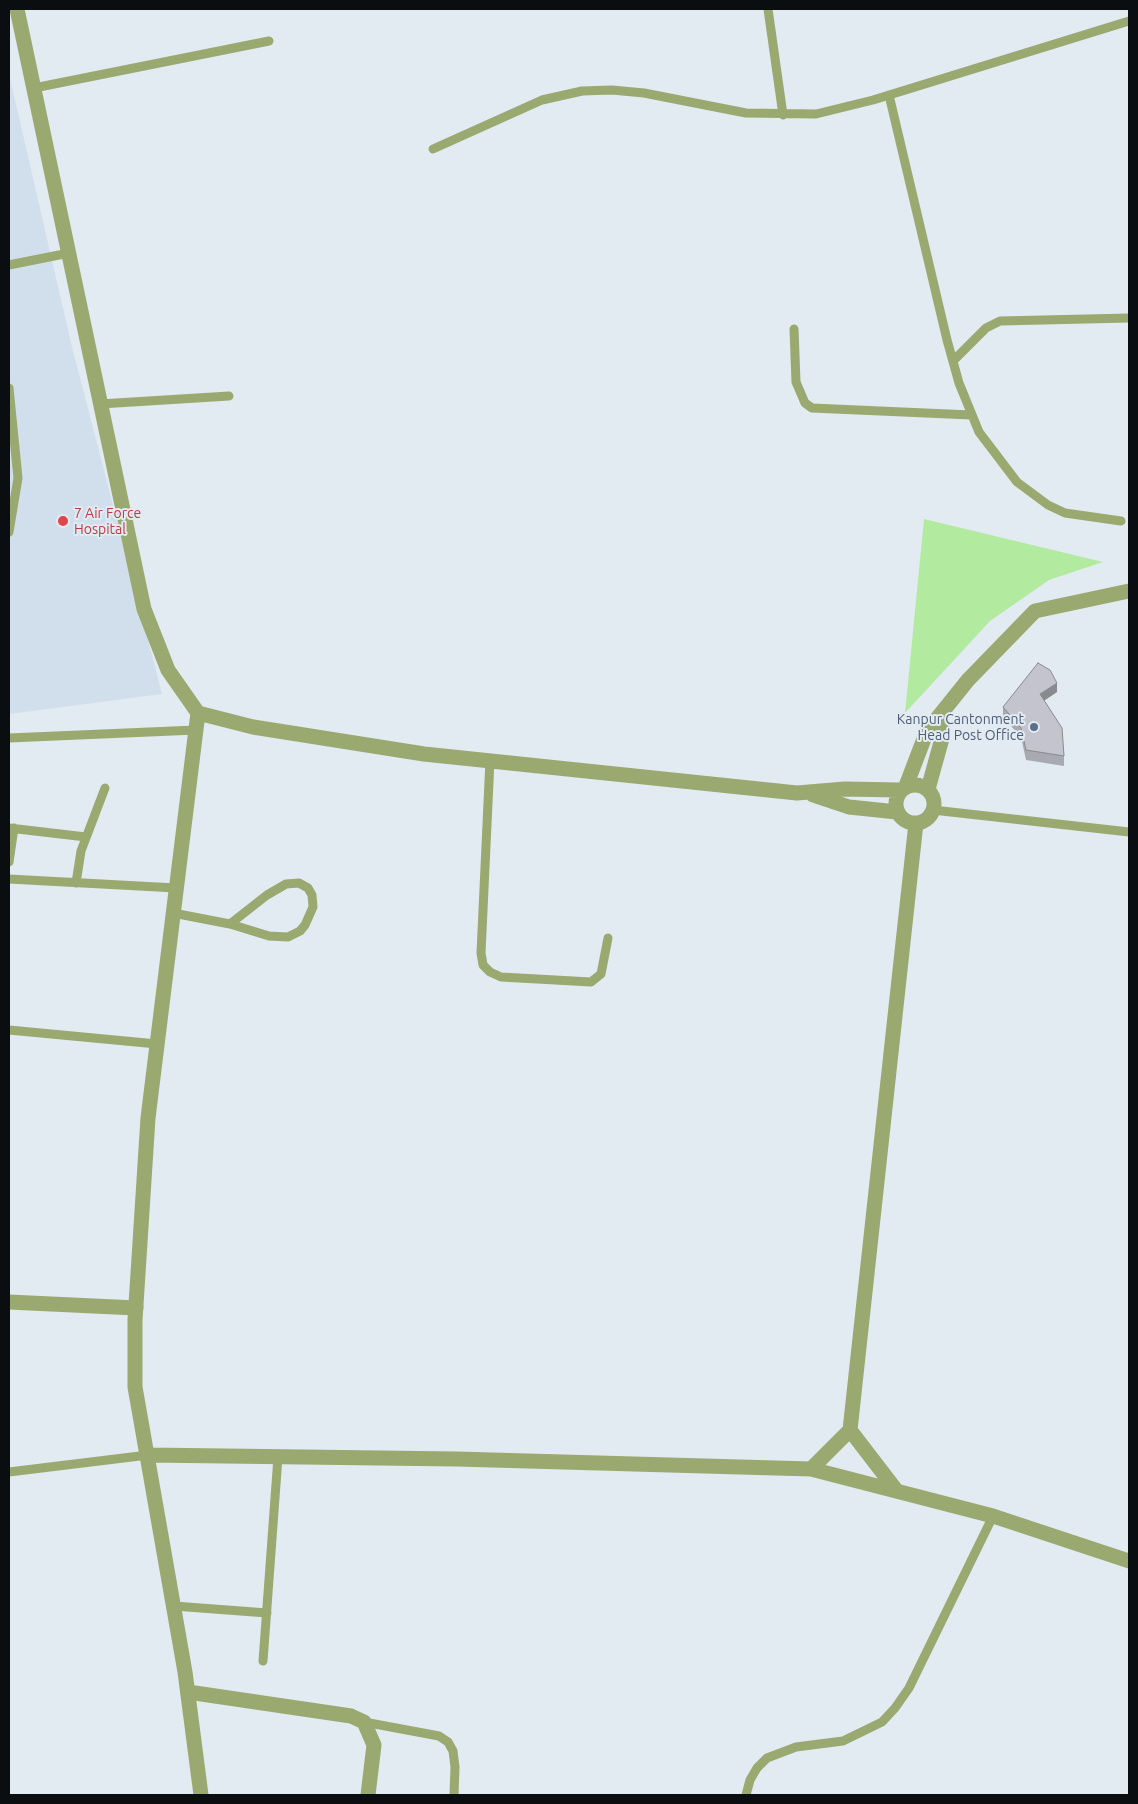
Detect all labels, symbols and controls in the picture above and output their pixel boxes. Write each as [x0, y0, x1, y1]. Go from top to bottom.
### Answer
place label: 7 Air Force Hospital [74, 505, 141, 538]
marker: 7 Air Force Hospital [56, 514, 70, 528]
place label: Kanpur Cantonment Head Post Office [897, 711, 1024, 744]
marker: Kanpur Cantonment Head Post Office [1028, 721, 1040, 733]

